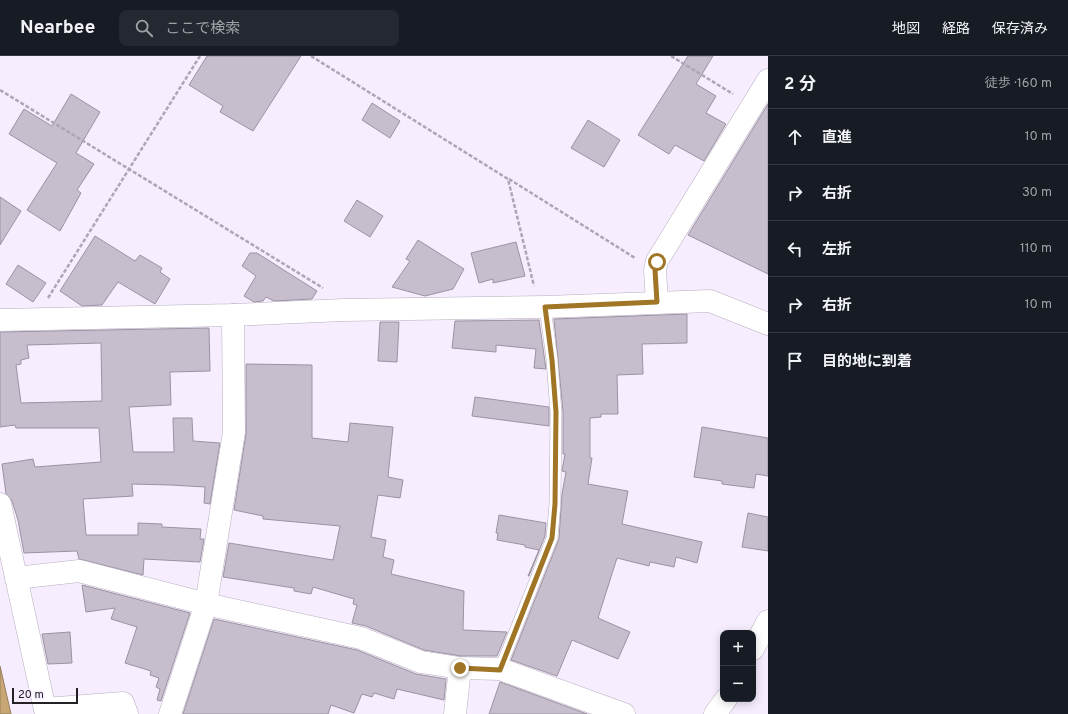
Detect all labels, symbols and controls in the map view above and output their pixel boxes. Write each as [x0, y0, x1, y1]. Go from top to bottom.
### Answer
search box [119, 10, 399, 46]
text: Nearbee [20, 16, 95, 40]
icon: search [133, 17, 155, 39]
text: ここで検索 [165, 20, 240, 39]
text: 地図 [892, 21, 920, 38]
text: 経路 [942, 21, 970, 38]
text: 保存済み [992, 21, 1048, 38]
text: 2 分 [784, 74, 816, 96]
text: 徒歩 · 160 m [985, 76, 1052, 92]
icon: ahead [784, 126, 806, 148]
text: 直進 [822, 129, 852, 148]
text: 10 m [1025, 129, 1052, 145]
icon: right [784, 182, 806, 204]
text: 右折 [822, 185, 852, 204]
text: 30 m [1022, 185, 1052, 201]
icon: left [784, 238, 806, 260]
text: 左折 [822, 241, 852, 260]
text: 110 m [1020, 241, 1052, 257]
route start [648, 253, 666, 271]
icon: right [784, 294, 806, 316]
text: 右折 [822, 297, 852, 316]
text: 10 m [1025, 297, 1052, 313]
icon: arrive [784, 350, 806, 372]
text: 目的地に到着 [822, 353, 912, 372]
map controls [720, 630, 756, 702]
button: + [720, 630, 756, 666]
route end [451, 659, 469, 677]
button: − [720, 666, 756, 702]
scale bar [12, 686, 78, 705]
text: 20 m [18, 688, 44, 702]

